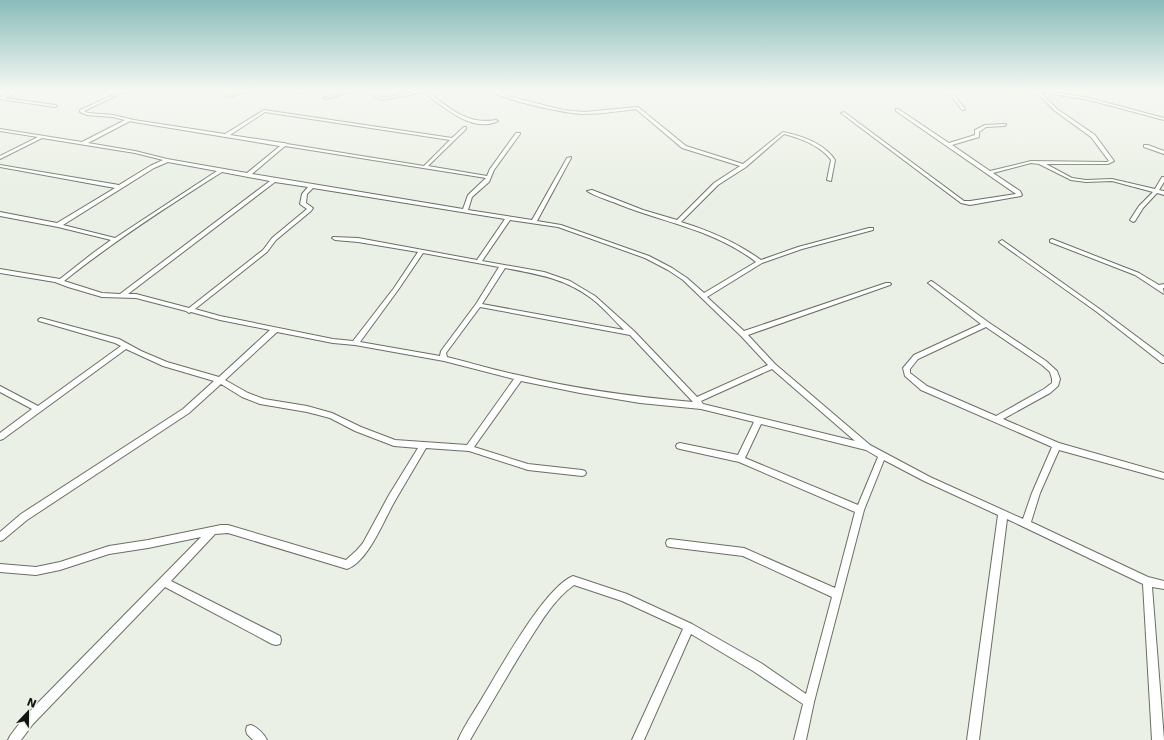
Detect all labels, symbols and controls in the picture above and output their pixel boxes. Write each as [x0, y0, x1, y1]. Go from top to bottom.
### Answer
north arrow [8, 692, 48, 732]
text: N [25, 695, 38, 711]

